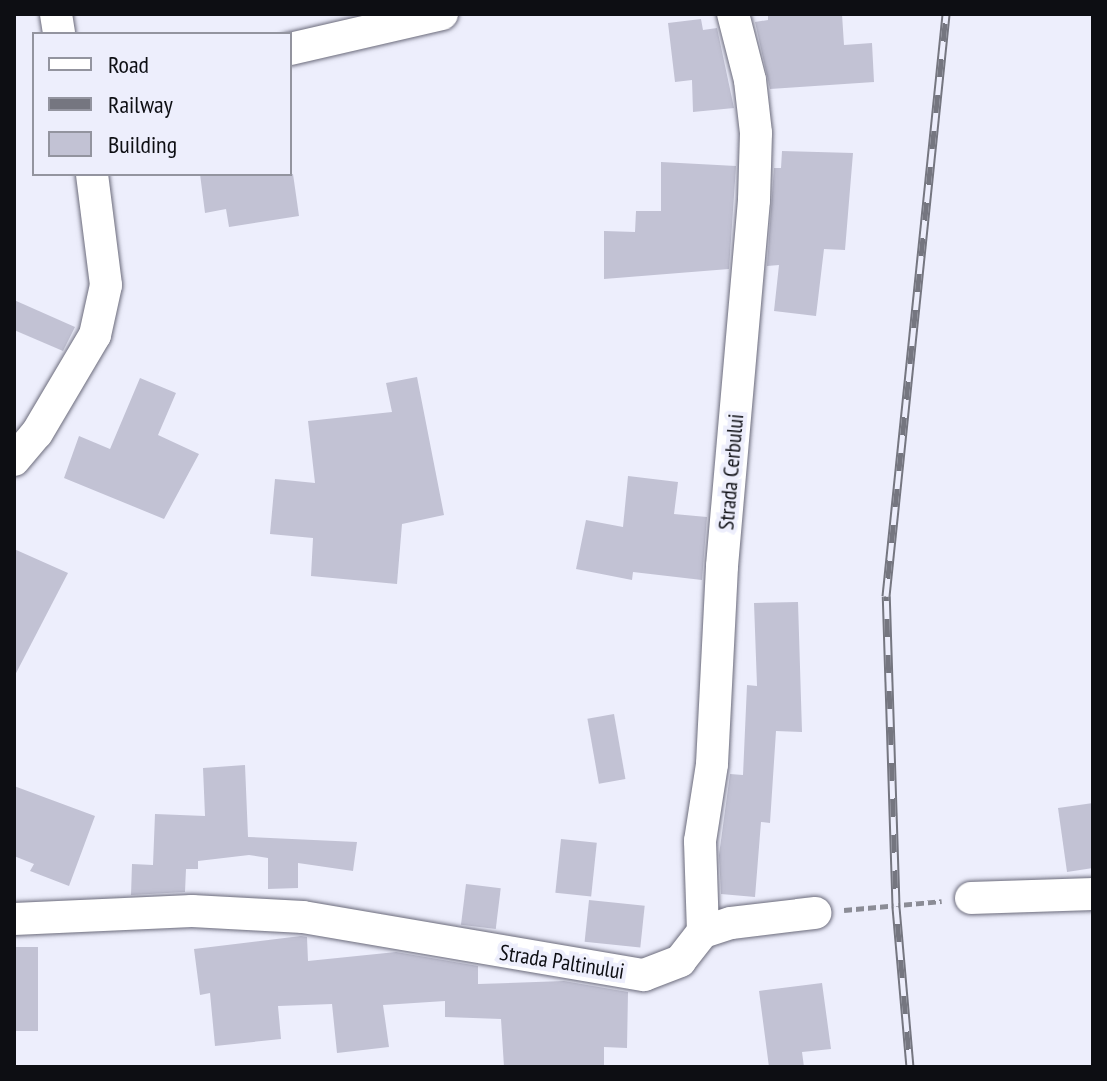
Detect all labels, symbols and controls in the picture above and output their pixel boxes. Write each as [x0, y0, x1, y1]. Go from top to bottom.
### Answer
legend [32, 32, 292, 176]
text: Road [108, 49, 149, 80]
text: Railway [108, 89, 173, 120]
text: Building [108, 129, 177, 160]
street label: Strada Cerbului [713, 413, 749, 531]
street label: Strada Paltinului [498, 939, 626, 985]

